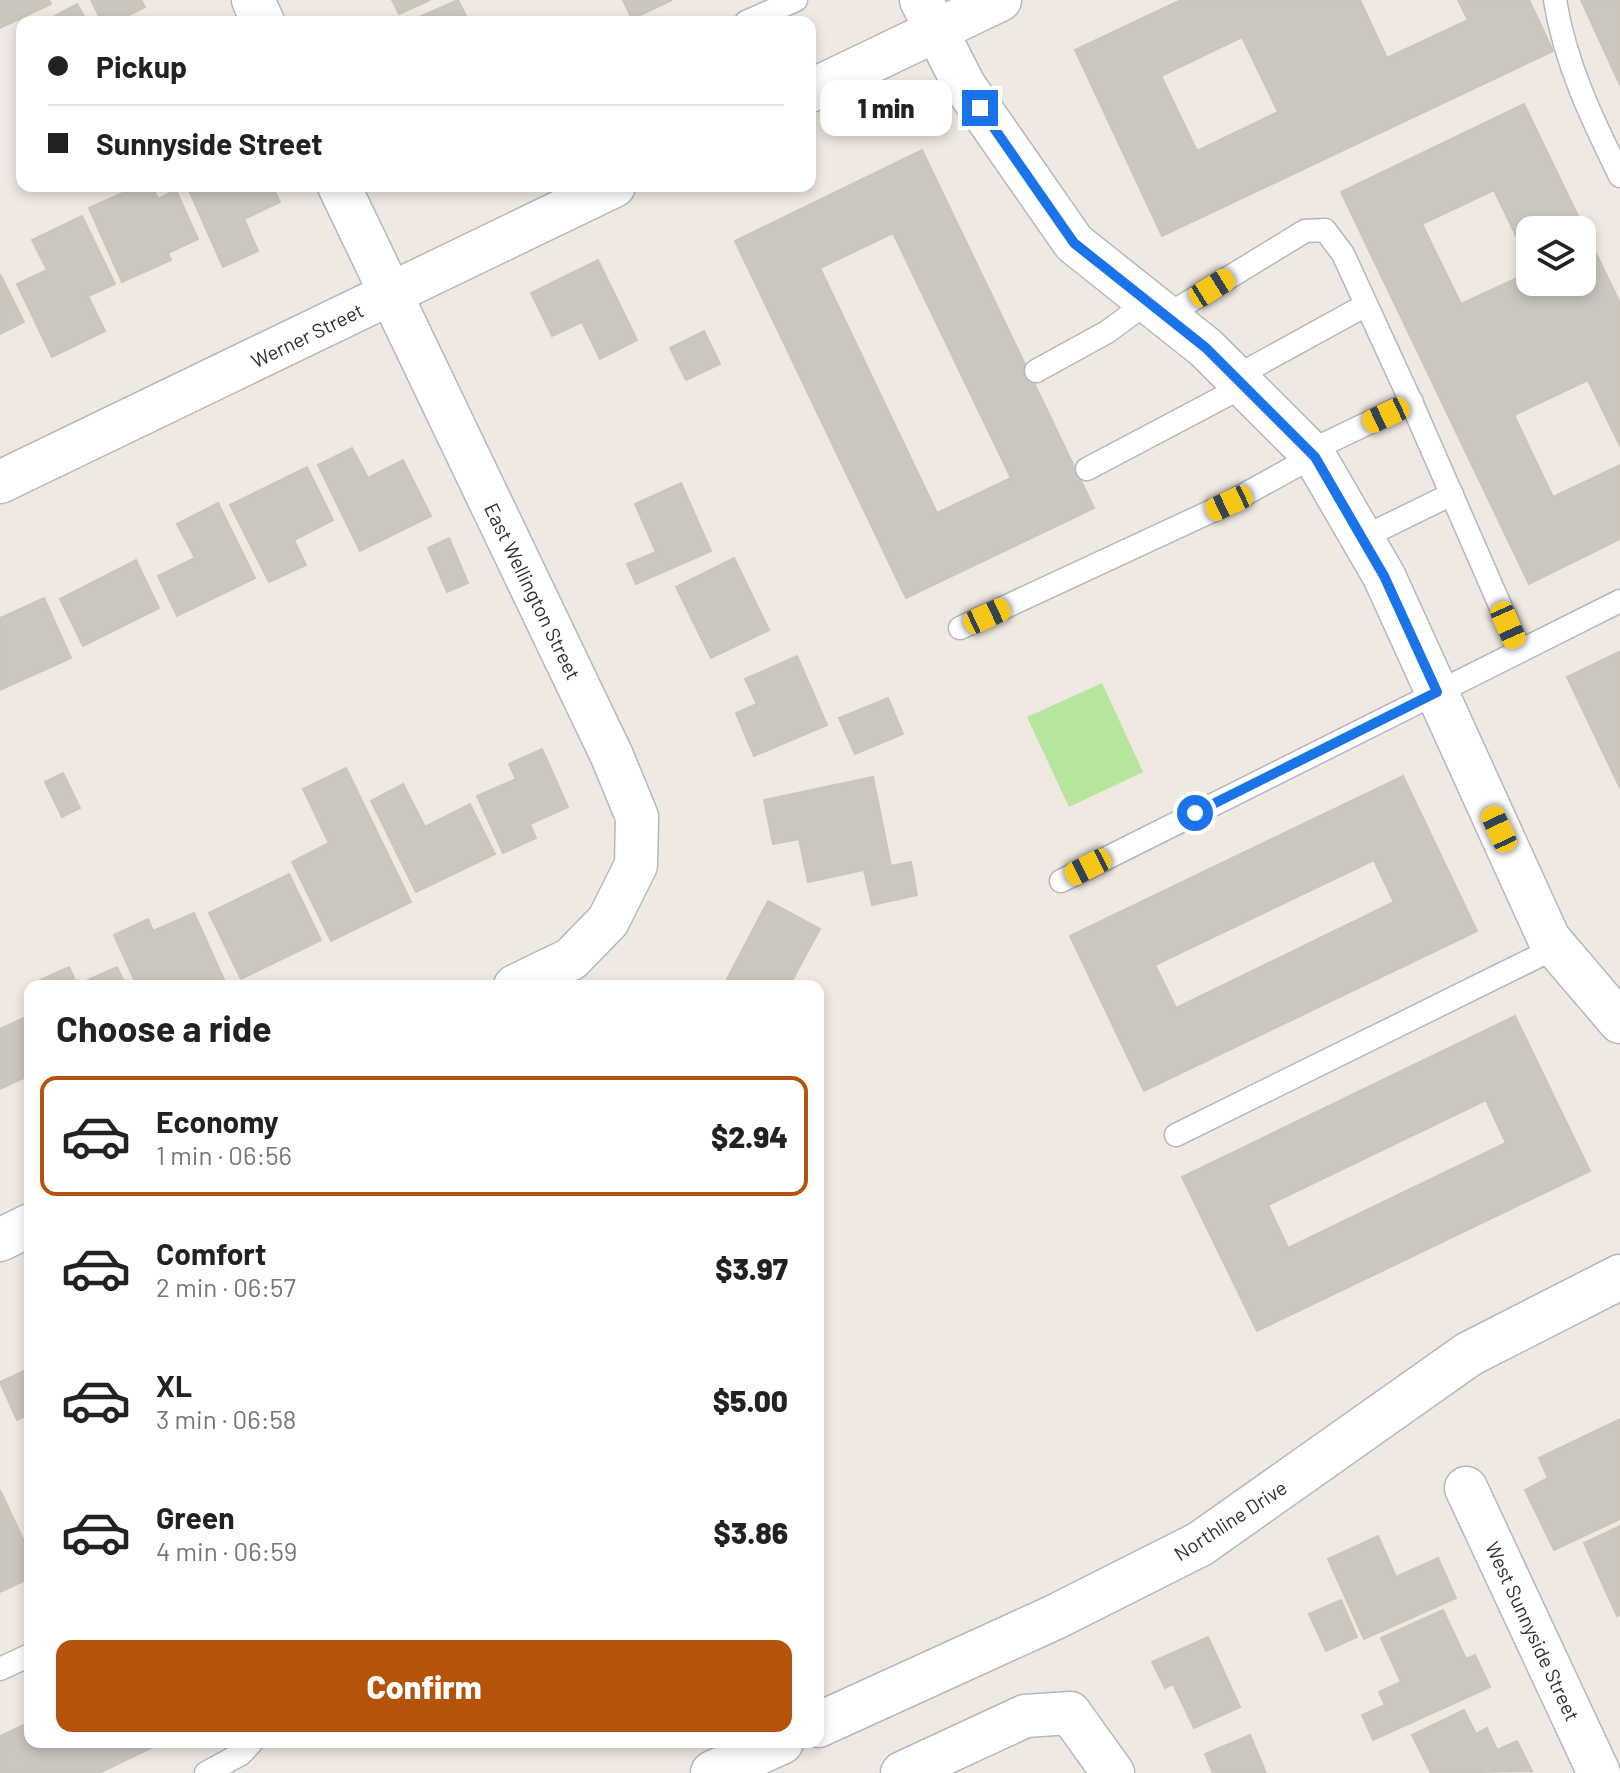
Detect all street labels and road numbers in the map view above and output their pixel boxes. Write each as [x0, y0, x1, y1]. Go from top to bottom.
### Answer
street label: Werner Street [247, 298, 367, 372]
street label: East Wellington Street [480, 499, 586, 683]
street label: Northline Drive [1169, 1475, 1291, 1565]
street label: West Sunnyside Street [1481, 1537, 1585, 1725]

